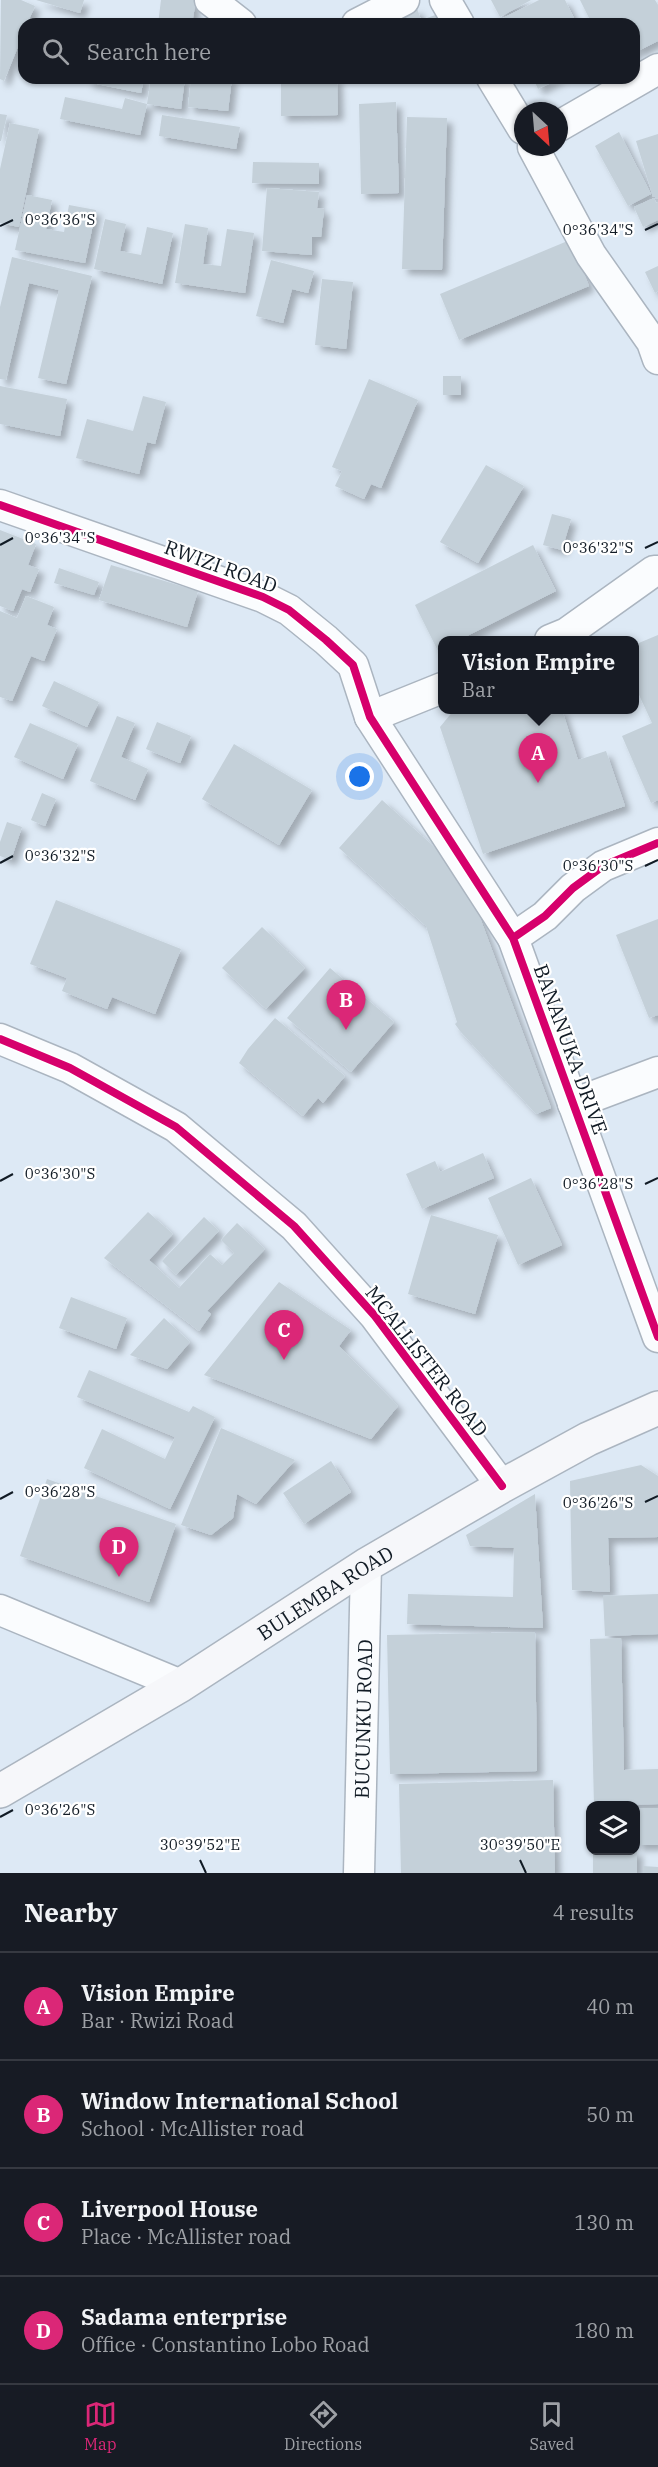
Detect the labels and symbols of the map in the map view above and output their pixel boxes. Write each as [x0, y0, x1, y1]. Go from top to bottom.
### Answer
north arrow [514, 102, 568, 156]
text: 0°36'36"S [25, 210, 95, 229]
text: 0°36'34"S [563, 220, 633, 239]
text: 0°36'34"S [25, 528, 95, 547]
street label: RWIZI ROAD [161, 533, 281, 599]
text: 0°36'32"S [563, 538, 633, 557]
pin: A [518, 734, 558, 783]
your location [345, 762, 374, 791]
text: 0°36'32"S [25, 846, 95, 865]
text: 0°36'30"S [563, 856, 633, 875]
street label: BANANUKA DRIVE [528, 960, 614, 1138]
pin: B [326, 980, 366, 1030]
text: 0°36'30"S [25, 1164, 95, 1183]
text: 0°36'28"S [563, 1174, 633, 1193]
street label: MCALLISTER ROAD [359, 1280, 495, 1442]
pin: C [264, 1310, 304, 1360]
text: 0°36'28"S [25, 1482, 95, 1501]
text: 0°36'26"S [563, 1493, 633, 1512]
pin: D [100, 1528, 138, 1577]
street label: BULEMBA ROAD [252, 1539, 398, 1646]
street label: BUCUNKU ROAD [347, 1639, 378, 1799]
text: 0°36'26"S [25, 1800, 95, 1819]
text: 30°39'52"E [160, 1835, 240, 1854]
text: 30°39'50"E [480, 1835, 560, 1854]

